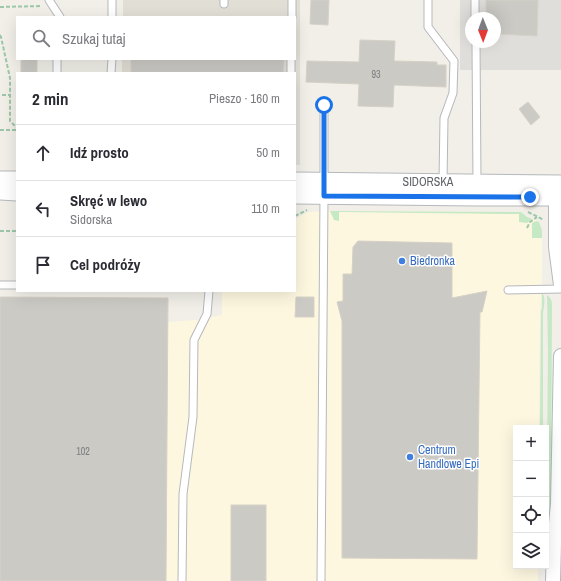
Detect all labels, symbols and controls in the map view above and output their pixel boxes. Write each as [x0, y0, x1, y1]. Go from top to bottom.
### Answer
north arrow [465, 12, 501, 48]
search box [16, 16, 296, 60]
icon: search [30, 27, 52, 49]
text: Szukaj tutaj [62, 28, 126, 49]
house number: 93 [371, 68, 381, 81]
text: 2 min [32, 87, 68, 110]
text: Pieszo · 160 m [209, 90, 280, 107]
route start [315, 96, 333, 114]
icon: ahead [32, 142, 54, 164]
text: Idź prosto [70, 142, 129, 163]
text: 50 m [256, 144, 280, 161]
street label: SIDORSKA [403, 174, 454, 190]
route end [521, 188, 539, 206]
text: Skręć w lewo [70, 190, 147, 211]
icon: left [32, 198, 54, 220]
text: 110 m [251, 200, 280, 217]
text: Sidorska [70, 211, 112, 228]
place label: Biedronka [410, 253, 455, 269]
icon: arrive [32, 254, 54, 276]
text: Cel podróży [70, 254, 140, 275]
marker: Biedronka [397, 256, 407, 266]
map controls [513, 425, 549, 569]
button: + [513, 425, 549, 461]
place label: Centrum Handlowe Epi [418, 442, 479, 472]
house number: 102 [76, 445, 90, 458]
marker: Centrum Handlowe Epi [405, 452, 415, 462]
button: − [513, 461, 549, 497]
button: locate [513, 497, 549, 533]
button: layers [513, 533, 549, 569]

